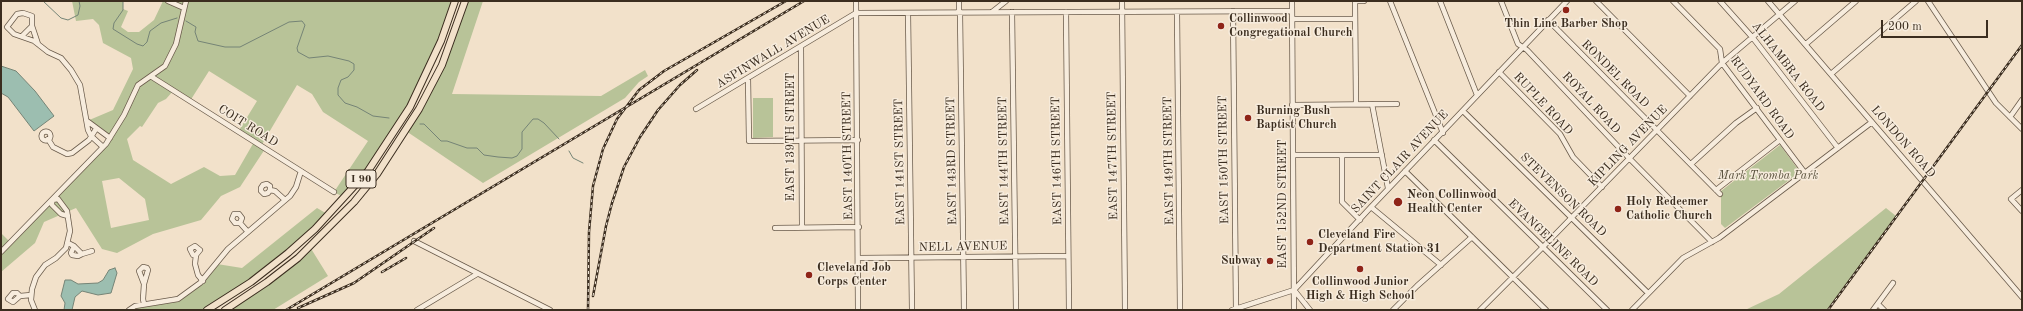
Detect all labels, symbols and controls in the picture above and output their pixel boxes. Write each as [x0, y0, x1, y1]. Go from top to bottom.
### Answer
marker: Thin Line Barber Shop [1561, 5, 1571, 15]
street label: ASPINWALL AVENUE [714, 12, 832, 92]
place label: Collinwood Congregational Church [1229, 12, 1352, 40]
scale bar [1883, 12, 1990, 38]
place label: Thin Line Barber Shop [1504, 17, 1628, 31]
street label: ALHAMBRA ROAD [1748, 19, 1828, 115]
marker: Collinwood Congregational Church [1216, 21, 1226, 31]
text: 200 m [1888, 21, 1922, 33]
street label: RONDEL ROAD [1578, 37, 1652, 111]
street label: RUDYARD ROAD [1727, 54, 1797, 142]
street label: ROYAL ROAD [1559, 69, 1623, 137]
street label: RUPLE ROAD [1510, 70, 1576, 138]
street label: EAST 139TH STREET [784, 73, 798, 201]
street label: EAST 140TH STREET [840, 91, 856, 221]
street label: EAST 147TH STREET [1105, 91, 1121, 221]
street label: EAST 150TH STREET [1216, 95, 1232, 225]
street label: EAST 144TH STREET [996, 96, 1012, 226]
street label: EAST 146TH STREET [1049, 96, 1065, 226]
street label: EAST 149TH STREET [1161, 96, 1177, 226]
street label: EAST 143RD STREET [944, 97, 960, 225]
street label: EAST 141ST STREET [892, 98, 908, 226]
street label: COIT ROAD [215, 102, 281, 150]
street label: KIPLING AVENUE [1585, 102, 1671, 190]
street label: LONDON ROAD [1868, 103, 1938, 181]
place label: Burning Bush Baptist Church [1256, 104, 1337, 132]
street label: SAINT CLAIR AVENUE [1348, 107, 1452, 217]
marker: Burning Bush Baptist Church [1243, 113, 1253, 123]
street label: EAST 152ND STREET [1276, 139, 1290, 269]
street label: STEVENSON ROAD [1517, 150, 1609, 240]
park label: Mark Tromba Park [1718, 169, 1818, 183]
road number: I 90 [346, 170, 376, 188]
place label: Neon Collinwood Health Center [1407, 188, 1497, 216]
place label: Holy Redeemer Catholic Church [1626, 195, 1712, 223]
marker: Neon Collinwood Health Center [1392, 196, 1404, 208]
street label: EVANGELINE ROAD [1505, 196, 1601, 290]
marker: Holy Redeemer Catholic Church [1613, 204, 1623, 214]
place label: Cleveland Fire Department Station 31 [1318, 228, 1441, 256]
marker: Cleveland Fire Department Station 31 [1305, 237, 1315, 247]
street label: NELL AVENUE [919, 239, 1007, 255]
place label: Subway [1221, 254, 1262, 268]
marker: Subway [1265, 256, 1275, 266]
place label: Cleveland Job Corps Center [817, 261, 891, 289]
marker: Collinwood Junior High & High School [1355, 264, 1365, 274]
marker: Cleveland Job Corps Center [804, 270, 814, 280]
place label: Collinwood Junior High & High School [1306, 275, 1414, 303]

